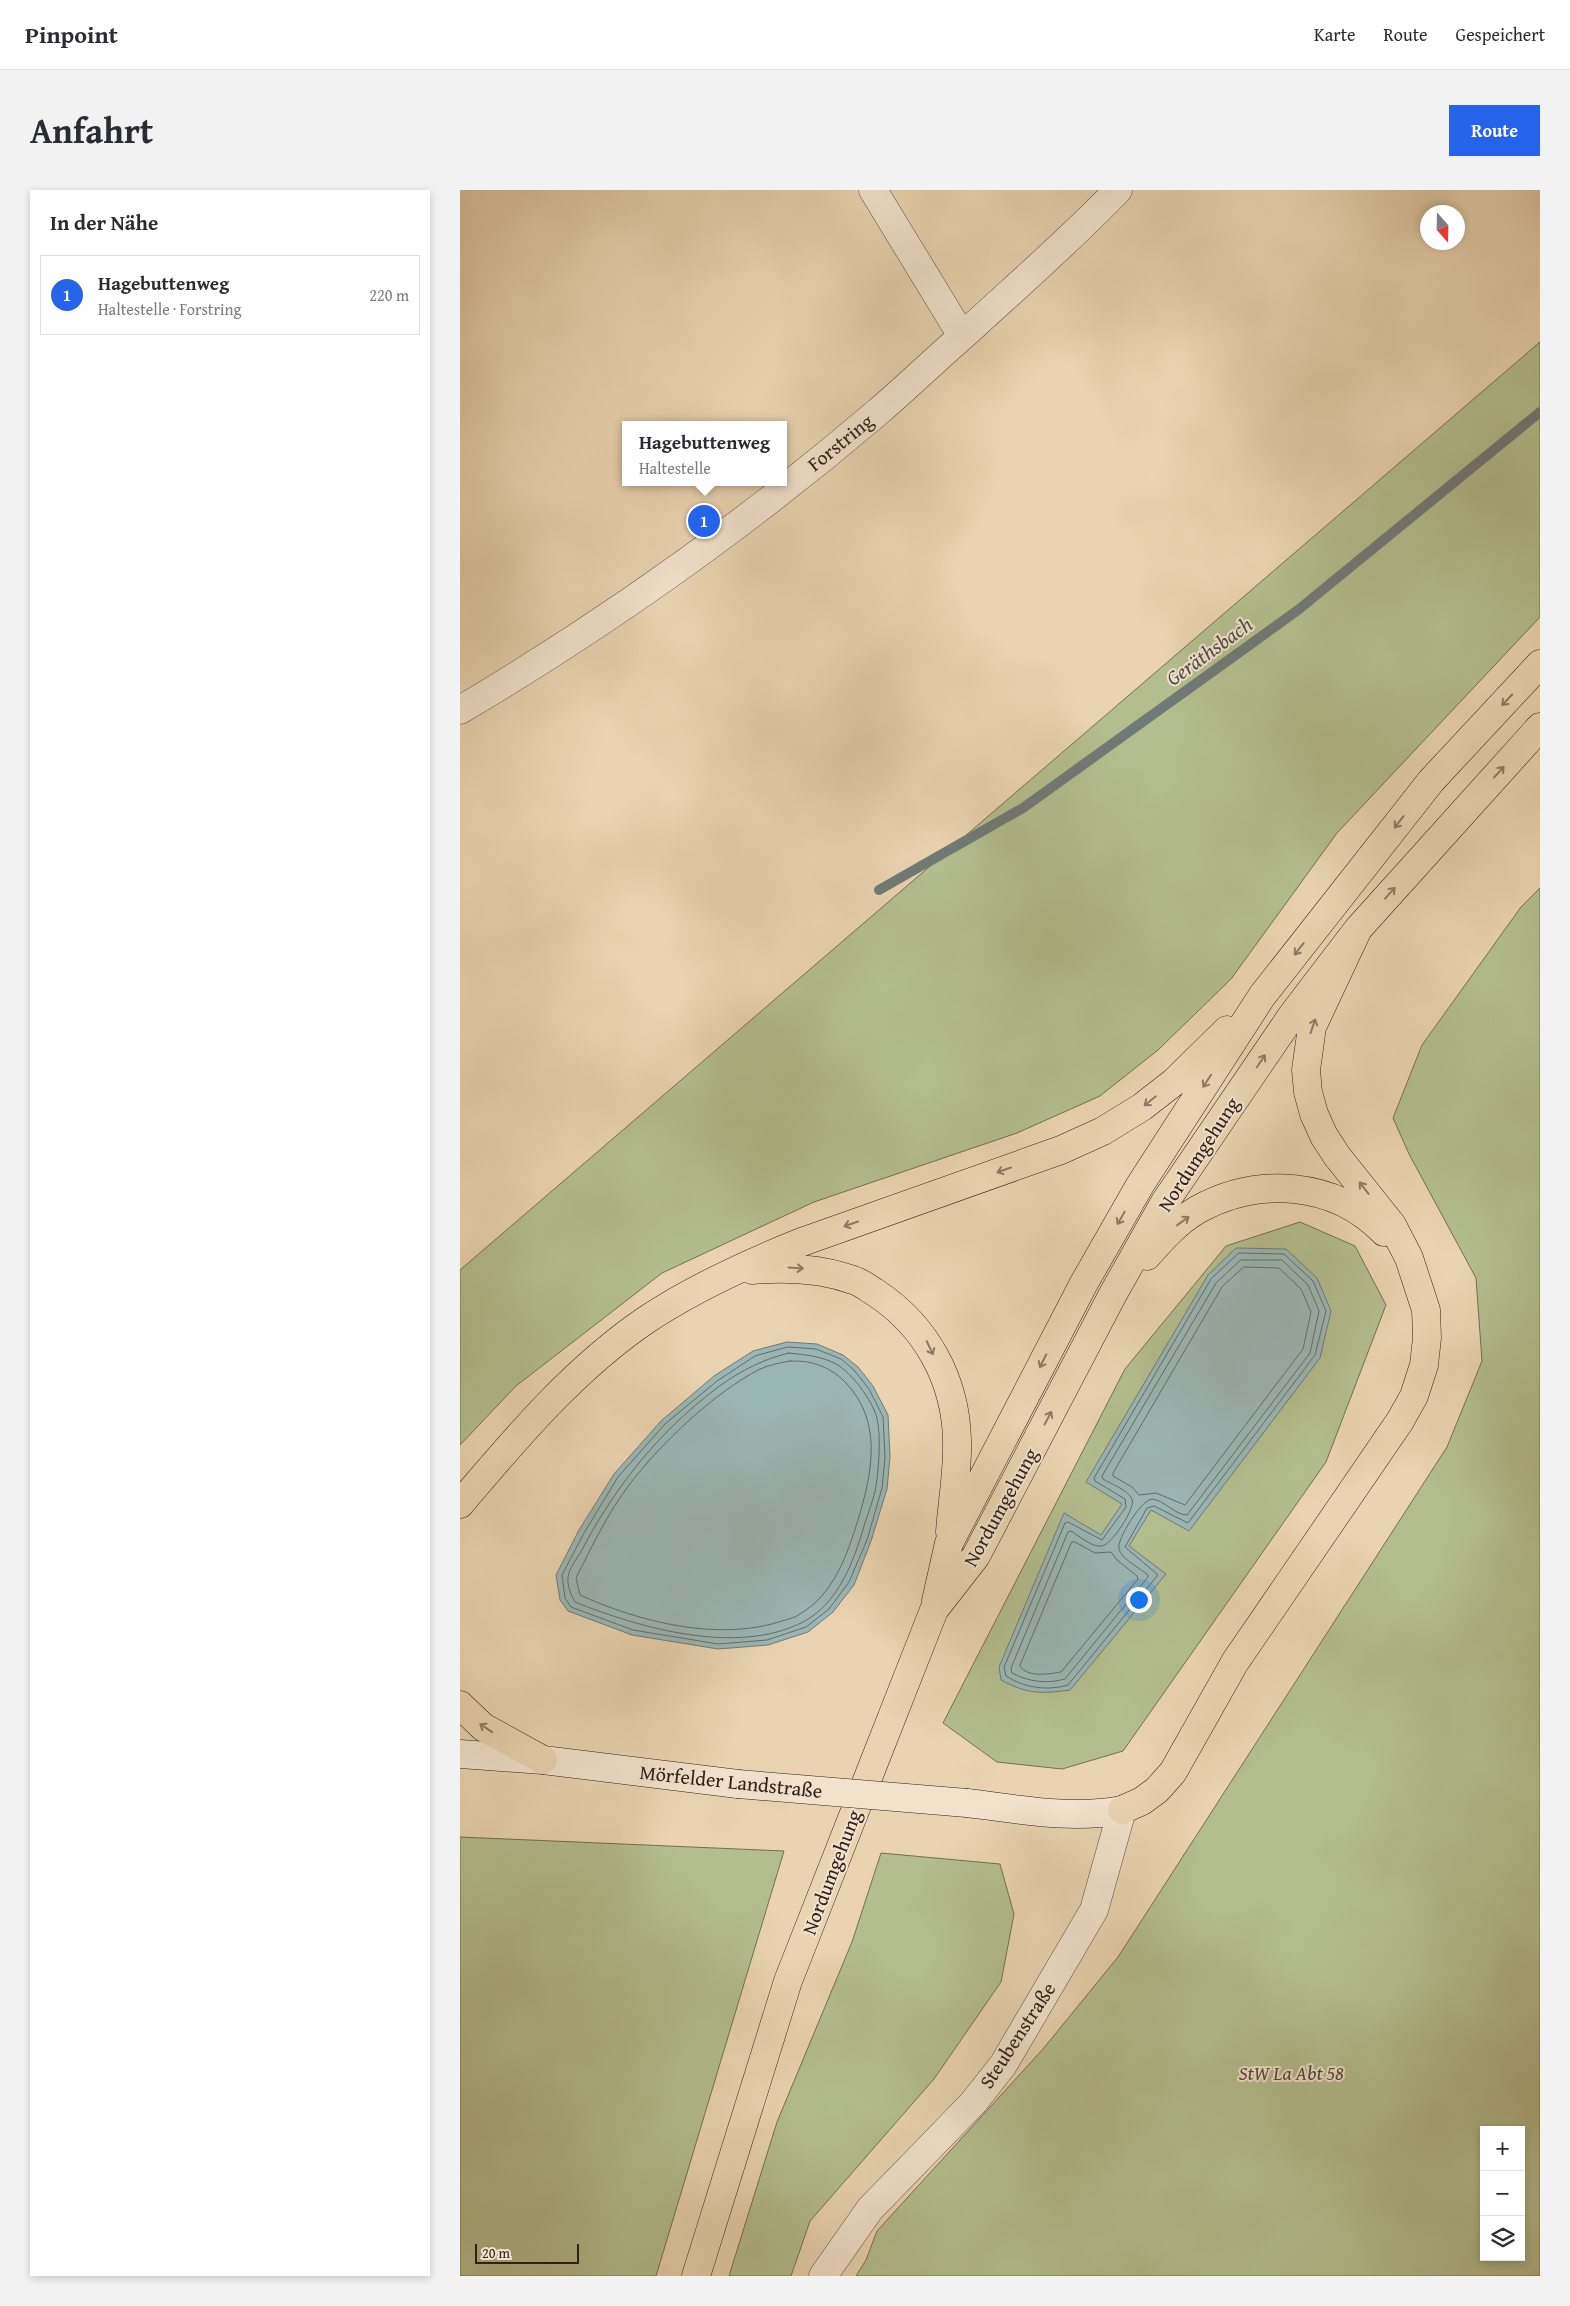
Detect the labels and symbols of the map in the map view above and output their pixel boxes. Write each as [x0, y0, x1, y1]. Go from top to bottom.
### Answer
north arrow [1420, 205, 1465, 250]
street label: Forstring [801, 406, 879, 478]
pin: 1 [688, 502, 720, 540]
water label: Geräthsbach [1159, 609, 1259, 693]
one-way arrow [1501, 694, 1513, 706]
one-way arrow [1493, 766, 1505, 779]
one-way arrow [1394, 815, 1405, 828]
one-way arrow [1384, 887, 1396, 900]
one-way arrow [1293, 942, 1304, 955]
one-way arrow [1309, 1018, 1319, 1034]
one-way arrow [1256, 1054, 1266, 1068]
one-way arrow [1202, 1073, 1212, 1087]
street label: Nordumgehung [1150, 1091, 1246, 1217]
one-way arrow [1144, 1095, 1157, 1106]
one-way arrow [997, 1166, 1013, 1176]
one-way arrow [1358, 1182, 1369, 1195]
one-way arrow [1116, 1211, 1126, 1225]
one-way arrow [1176, 1215, 1189, 1226]
one-way arrow [843, 1220, 859, 1230]
one-way arrow [788, 1264, 804, 1273]
one-way arrow [925, 1340, 935, 1355]
one-way arrow [1038, 1353, 1047, 1368]
one-way arrow [1043, 1411, 1053, 1426]
street label: Nordumgehung [955, 1442, 1045, 1572]
your location [1126, 1587, 1152, 1613]
one-way arrow [479, 1723, 493, 1733]
street label: Mörfelder Landstraße [638, 1757, 824, 1805]
street label: Nordumgehung [794, 1805, 868, 1939]
street label: Steubenstraße [972, 1976, 1062, 2094]
park label: StW La Abt 58 [1238, 2058, 1344, 2087]
scale bar [475, 2241, 579, 2264]

